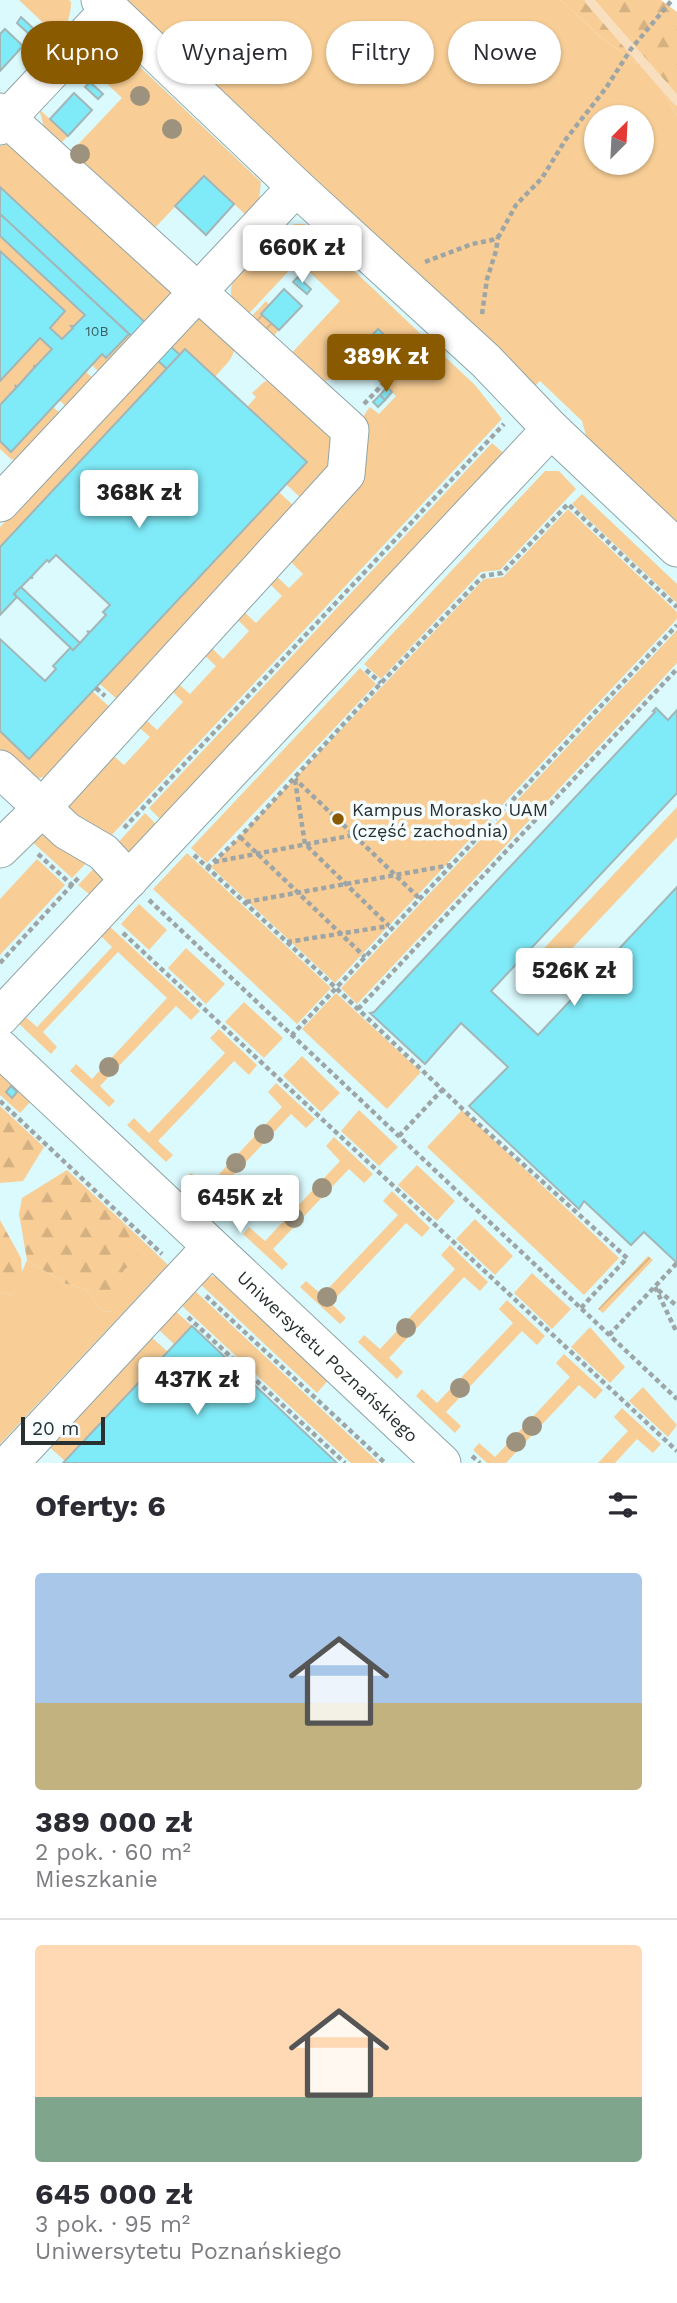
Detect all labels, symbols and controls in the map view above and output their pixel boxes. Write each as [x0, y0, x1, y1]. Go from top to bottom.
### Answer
chip: Kupno [21, 21, 143, 84]
chip: Wynajem [157, 21, 312, 84]
chip: Filtry [326, 21, 434, 84]
chip: Nowe [448, 21, 561, 84]
north arrow [584, 105, 654, 175]
map controls [584, 105, 654, 175]
pin: 660K zł [237, 226, 367, 285]
text: 660K zł [259, 234, 345, 261]
house number: 10B [85, 323, 109, 339]
pin: 389K zł [321, 334, 451, 394]
text: 389K zł [343, 343, 429, 370]
pin: 368K zł [74, 470, 204, 530]
text: 368K zł [96, 479, 182, 506]
place label: Kampus Morasko UAM (część zachodnia) [352, 799, 548, 841]
marker: Kampus Morasko UAM (część zachodnia) [330, 811, 346, 827]
pin: 526K zł [509, 948, 639, 1008]
text: 526K zł [532, 957, 616, 984]
pin: 645K zł [175, 1176, 305, 1235]
text: 645K zł [197, 1184, 283, 1211]
street label: Uniwersytetu Poznańskiego [233, 1266, 423, 1446]
pin: 437K zł [132, 1358, 262, 1417]
text: 437K zł [154, 1366, 240, 1393]
scale bar [21, 1414, 105, 1446]
text: 20 m [32, 1417, 79, 1440]
icon: filters [604, 1486, 642, 1524]
text: Oferty: 6 [35, 1488, 166, 1523]
icon: home [276, 1618, 402, 1744]
text: 389 000 zł [35, 1804, 193, 1839]
text: 2 pok. · 60 m² [35, 1839, 191, 1866]
text: Mieszkanie [35, 1866, 158, 1893]
icon: home [276, 1990, 402, 2116]
text: 645 000 zł [35, 2176, 193, 2211]
text: 3 pok. · 95 m² [35, 2211, 190, 2238]
text: Uniwersytetu Poznańskiego [35, 2238, 342, 2265]

